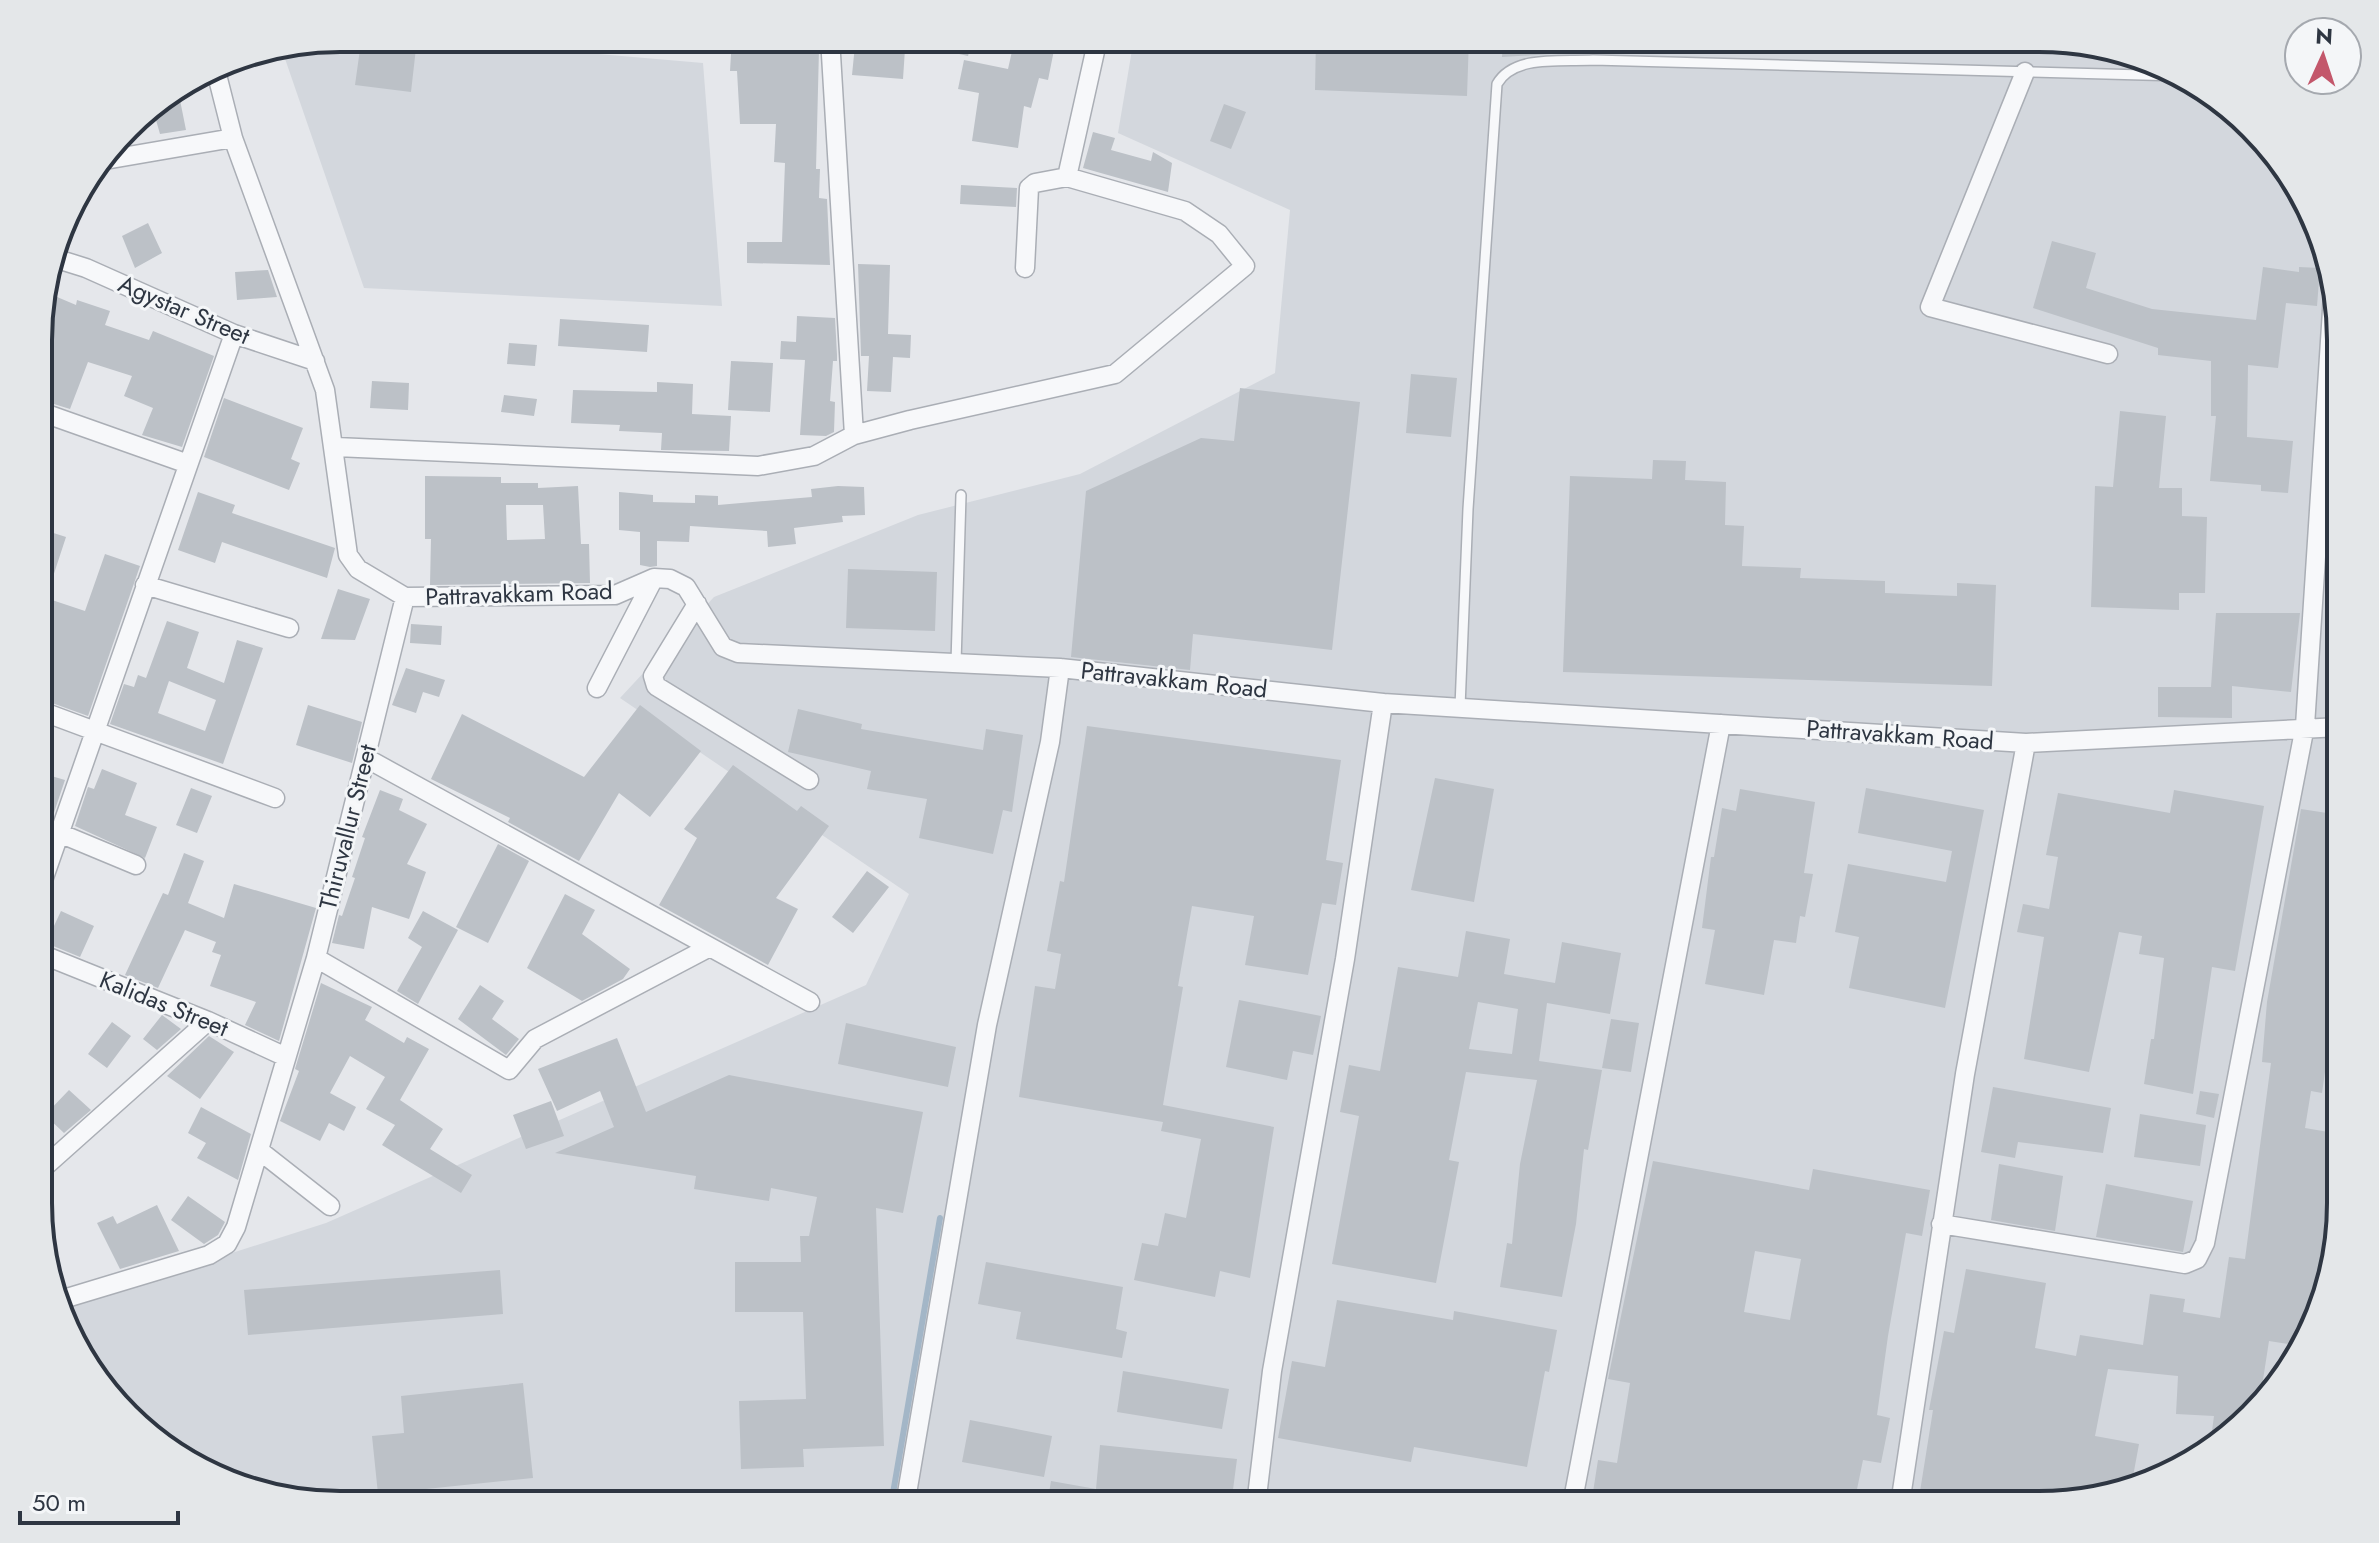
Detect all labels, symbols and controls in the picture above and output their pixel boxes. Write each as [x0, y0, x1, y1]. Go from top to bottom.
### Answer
north arrow [2283, 16, 2363, 96]
text: N [2314, 20, 2334, 52]
street label: Agystar Street [113, 266, 256, 353]
street label: Pattravakkam Road [425, 573, 613, 614]
street label: Pattravakkam Road [1079, 652, 1269, 707]
street label: Pattravakkam Road [1805, 711, 1995, 759]
street label: Thiruvallur Street [310, 740, 385, 913]
street label: Kalidas Street [94, 962, 234, 1045]
scale bar [20, 1475, 178, 1525]
text: 50 m [32, 1485, 86, 1520]

